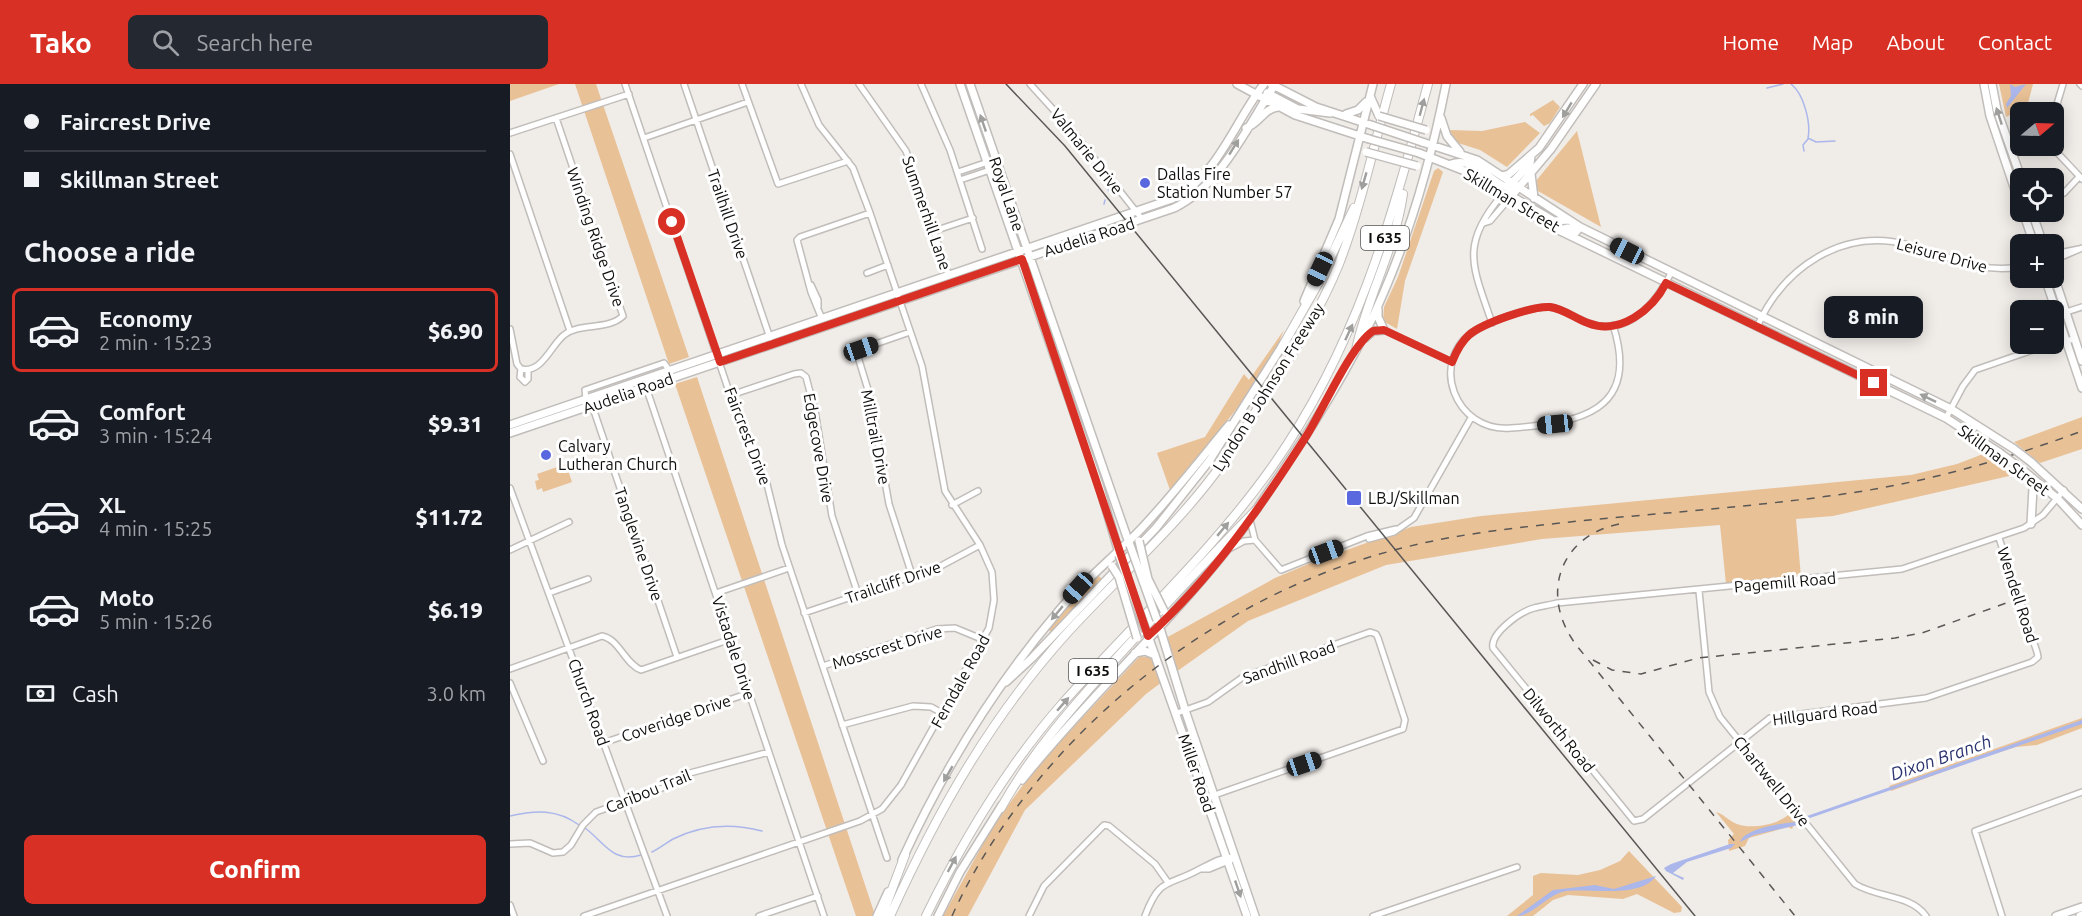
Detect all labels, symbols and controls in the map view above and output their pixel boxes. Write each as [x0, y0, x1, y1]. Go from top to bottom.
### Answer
search box [128, 15, 548, 69]
icon: search [149, 26, 182, 59]
text: Tako [30, 27, 92, 58]
text: Search here [197, 30, 313, 55]
text: Home [1722, 30, 1779, 54]
text: Map [1812, 30, 1853, 54]
text: About [1886, 30, 1945, 54]
text: Contact [1978, 30, 2052, 54]
one-way arrow [1418, 98, 1427, 116]
one-way arrow [1561, 102, 1572, 118]
north arrow [2010, 102, 2064, 156]
map controls [2010, 102, 2064, 354]
street label: Valmarie Drive [1047, 105, 1127, 197]
one-way arrow [1994, 107, 2004, 125]
text: Faircrest Drive [60, 109, 211, 134]
one-way arrow [978, 114, 988, 132]
one-way arrow [1228, 139, 1239, 155]
street label: Summerhill Lane [899, 154, 955, 272]
street label: Royal Lane [986, 154, 1028, 234]
street label: Skillman Street [1461, 164, 1564, 236]
street label: Winding Ridge Drive [564, 165, 628, 309]
place label: Dallas Fire Station Number 57 [1157, 165, 1293, 201]
text: Skillman Street [60, 167, 219, 192]
street label: Trailhill Drive [704, 167, 752, 261]
button: locate [2010, 168, 2064, 222]
one-way arrow [1359, 172, 1368, 190]
marker: Dallas Fire Station Number 57 [1138, 176, 1152, 190]
route start [658, 208, 685, 235]
street label: Audelia Road [1041, 214, 1137, 260]
road number: I 635 [1361, 226, 1409, 250]
street label: Leisure Drive [1895, 234, 1989, 276]
button: + [2010, 234, 2064, 288]
car [1607, 235, 1647, 267]
text: Choose a ride [24, 237, 196, 267]
car [1304, 249, 1336, 289]
callout: 8 min [1824, 296, 1924, 338]
street label: Lyndon B Johnson Freeway [1209, 299, 1327, 474]
button: − [2010, 300, 2064, 354]
icon: car [27, 303, 81, 357]
text: 8 min [1848, 305, 1899, 328]
text: Economy [99, 306, 192, 331]
text: $6.90 [428, 318, 483, 343]
one-way arrow [1345, 323, 1354, 340]
text: 2 min · 15:23 [99, 331, 213, 354]
car [841, 335, 881, 363]
street label: Audelia Road [580, 369, 676, 417]
route end [1860, 369, 1887, 396]
street label: Faircrest Drive [721, 385, 775, 487]
street label: Milltrail Drive [858, 388, 894, 486]
street label: Edgecove Drive [800, 392, 838, 504]
one-way arrow [1919, 393, 1936, 402]
icon: car [27, 396, 81, 450]
text: Comfort [99, 399, 186, 424]
text: $9.31 [428, 411, 483, 436]
car [1536, 413, 1574, 435]
street label: Skillman Street [1955, 421, 2054, 500]
text: 3 min · 15:24 [99, 424, 213, 447]
place label: Calvary Lutheran Church [558, 437, 677, 473]
marker: Calvary Lutheran Church [539, 448, 553, 462]
street label: Tanglevine Drive [611, 485, 667, 603]
icon: car [27, 489, 81, 543]
marker: LBJ/Skillman [1345, 489, 1363, 507]
place label: LBJ/Skillman [1368, 489, 1460, 507]
text: XL [99, 492, 126, 517]
text: $11.72 [416, 504, 483, 529]
text: 4 min · 15:25 [99, 517, 213, 540]
one-way arrow [1217, 522, 1229, 537]
car [1306, 537, 1346, 567]
street label: Wendell Road [1994, 545, 2042, 645]
street label: Trailcliff Drive [843, 557, 943, 607]
car [1059, 569, 1097, 607]
street label: Pagemill Road [1733, 569, 1837, 595]
icon: car [27, 582, 81, 636]
text: Moto [99, 585, 154, 610]
street label: Vistadale Drive [709, 594, 759, 702]
text: $6.19 [428, 597, 483, 622]
one-way arrow [1051, 605, 1064, 621]
text: 5 min · 15:26 [99, 610, 213, 633]
street label: Mosscrest Drive [830, 622, 944, 672]
street label: Ferndale Road [927, 631, 993, 731]
street label: Sandhill Road [1240, 637, 1338, 687]
street label: Church Road [565, 656, 613, 748]
road number: I 635 [1069, 659, 1117, 683]
icon: cash [24, 677, 57, 710]
text: Cash [72, 681, 119, 706]
text: 3.0 km [427, 682, 486, 705]
street label: Dilworth Road [1520, 684, 1598, 776]
street label: Coveridge Drive [619, 691, 733, 745]
one-way arrow [1056, 697, 1069, 712]
street label: Hillguard Road [1771, 698, 1879, 728]
water label: Dixon Branch [1888, 730, 1994, 784]
street label: Miller Road [1175, 731, 1219, 815]
street label: Chartwell Drive [1730, 732, 1814, 830]
car [1284, 750, 1324, 778]
street label: Caribou Trail [603, 766, 693, 816]
one-way arrow [943, 766, 954, 782]
button: Confirm [24, 835, 486, 904]
one-way arrow [947, 855, 957, 872]
one-way arrow [1233, 880, 1243, 898]

